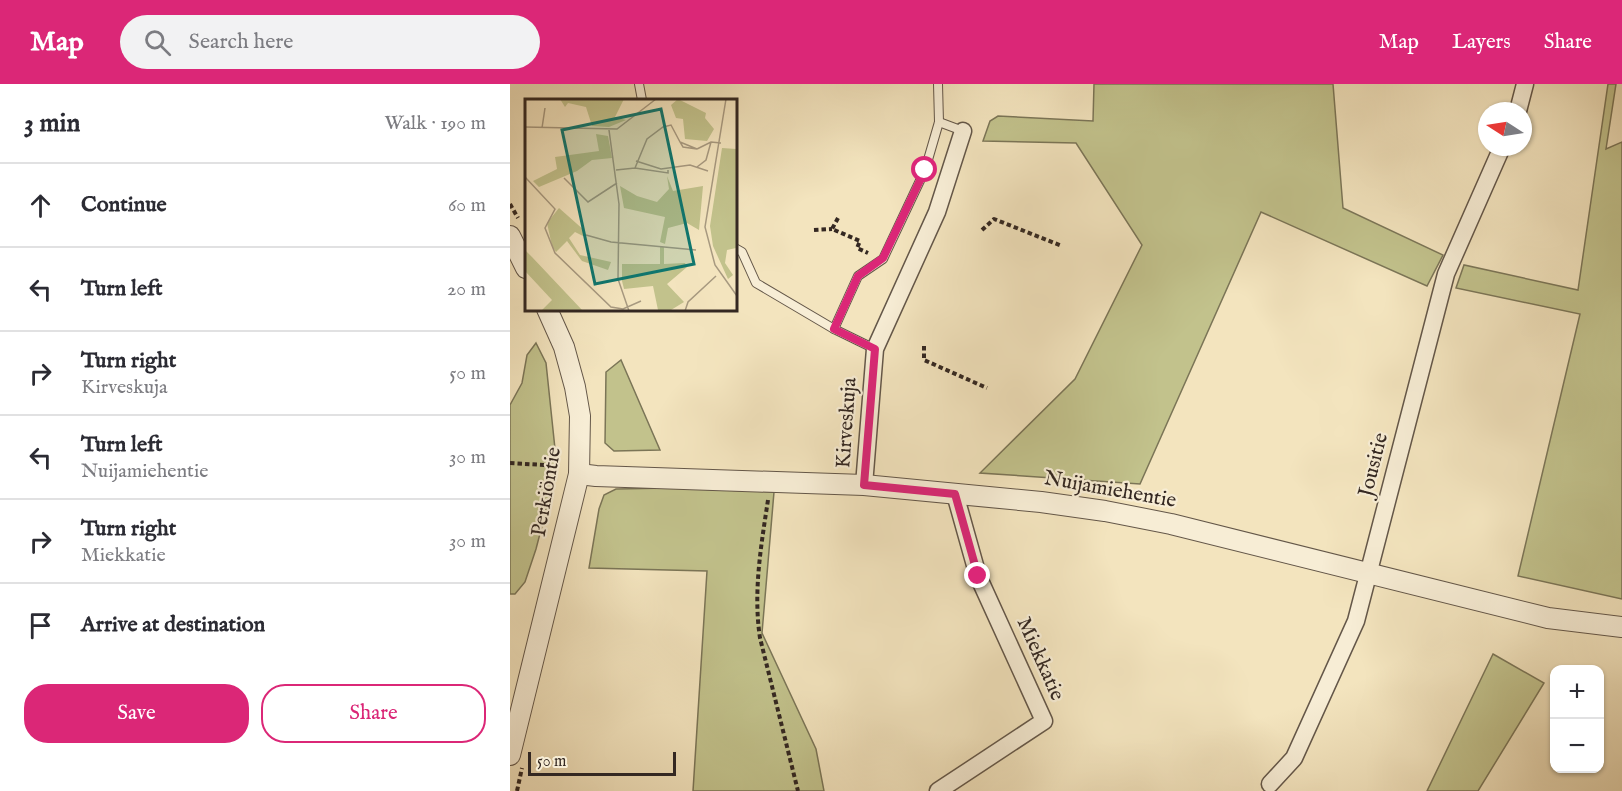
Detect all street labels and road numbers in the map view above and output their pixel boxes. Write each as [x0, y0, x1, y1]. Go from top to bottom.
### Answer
street label: Kirveskuja [830, 376, 864, 469]
street label: Jousitie [1352, 430, 1395, 502]
street label: Perkiöntie [526, 445, 568, 539]
street label: Nuijamiehentie [1042, 465, 1179, 515]
street label: Miekkatie [1010, 613, 1071, 705]

